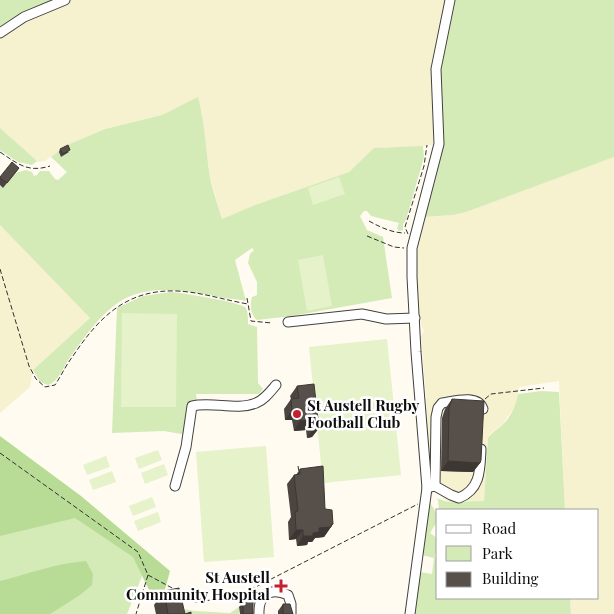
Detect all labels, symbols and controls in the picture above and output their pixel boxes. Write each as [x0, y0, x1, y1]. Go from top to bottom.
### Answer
place label: St Austell Rugby Football Club [307, 395, 419, 432]
marker: St Austell Rugby Football Club [291, 408, 303, 420]
legend [436, 509, 599, 599]
text: Road [482, 518, 516, 538]
text: Park [482, 543, 514, 563]
place label: St Austell Community Hospital [126, 567, 270, 604]
text: Building [482, 568, 539, 588]
marker: St Austell Community Hospital [274, 579, 288, 593]

